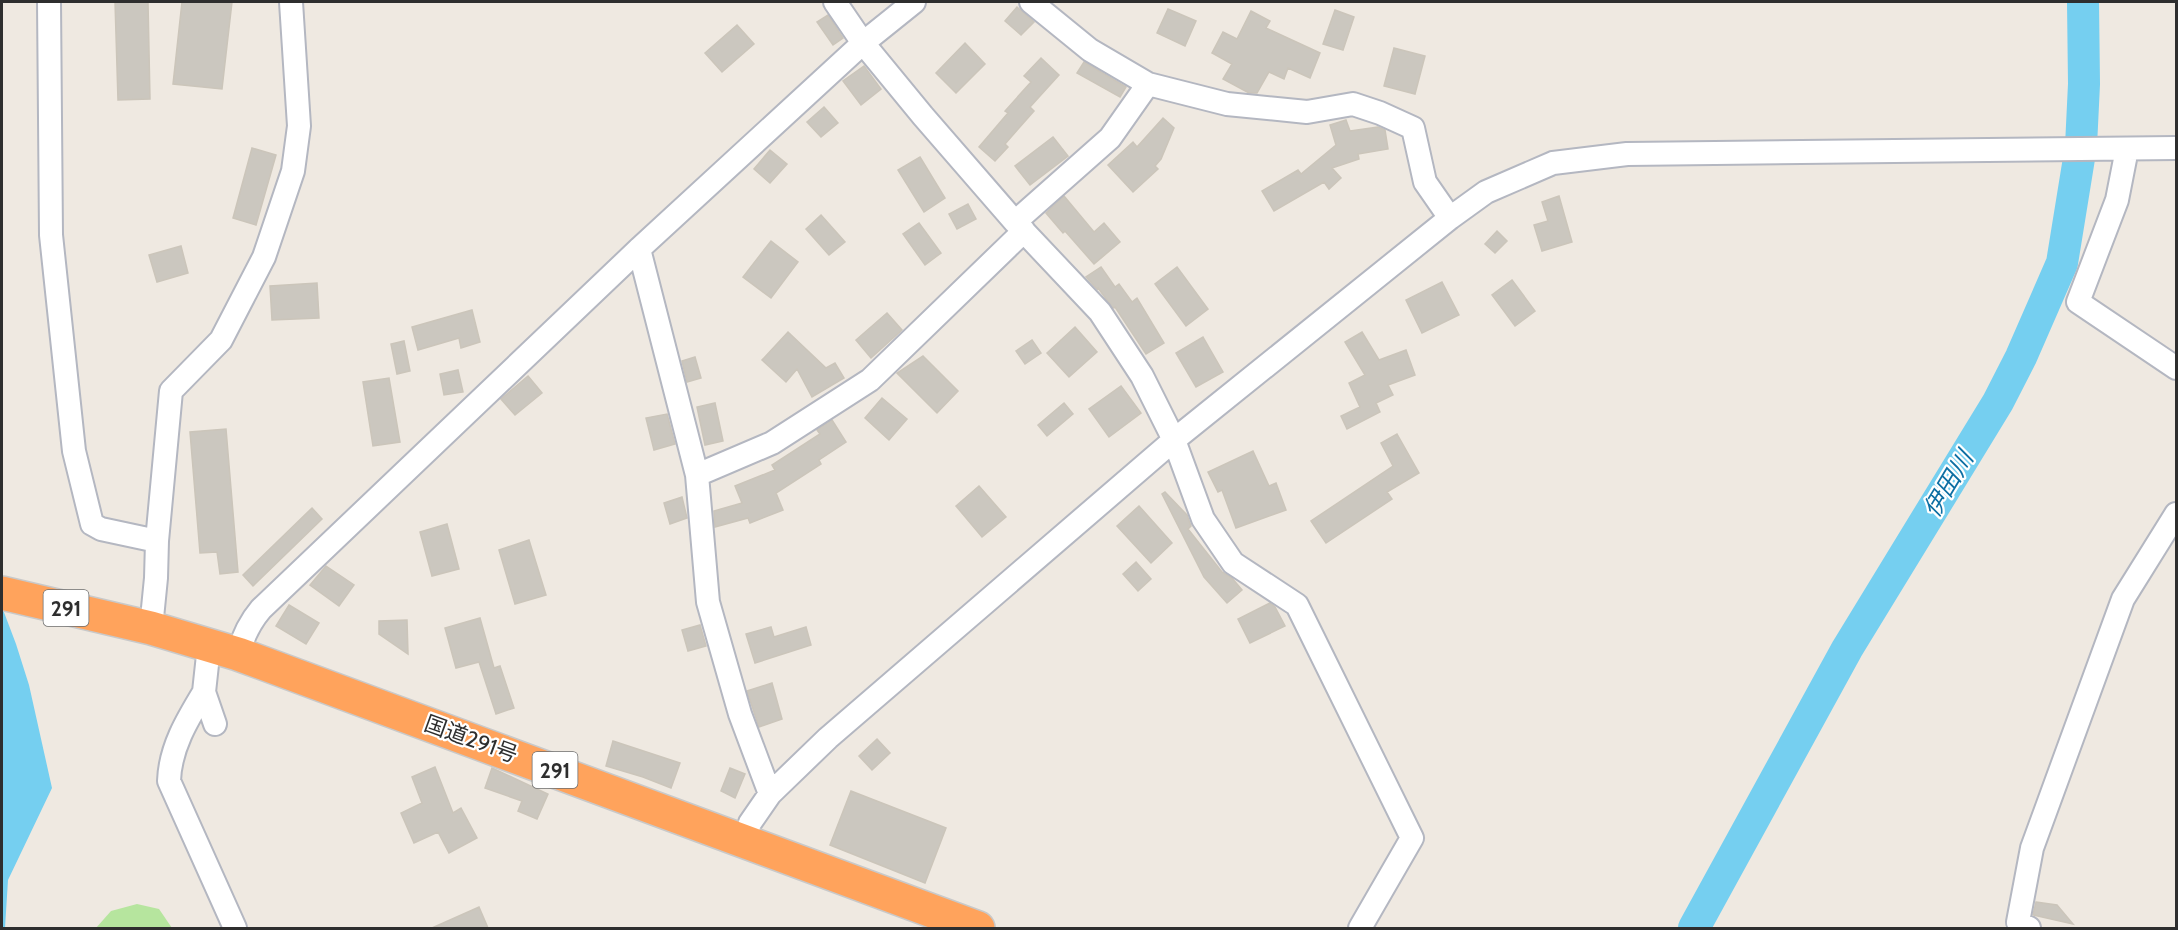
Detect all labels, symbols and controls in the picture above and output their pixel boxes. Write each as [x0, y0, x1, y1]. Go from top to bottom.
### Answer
water label: 伊田川 [1917, 443, 1981, 522]
road number: 291 [44, 590, 88, 626]
street label: 国道291号 [421, 710, 521, 768]
road number: 291 [532, 752, 578, 788]

